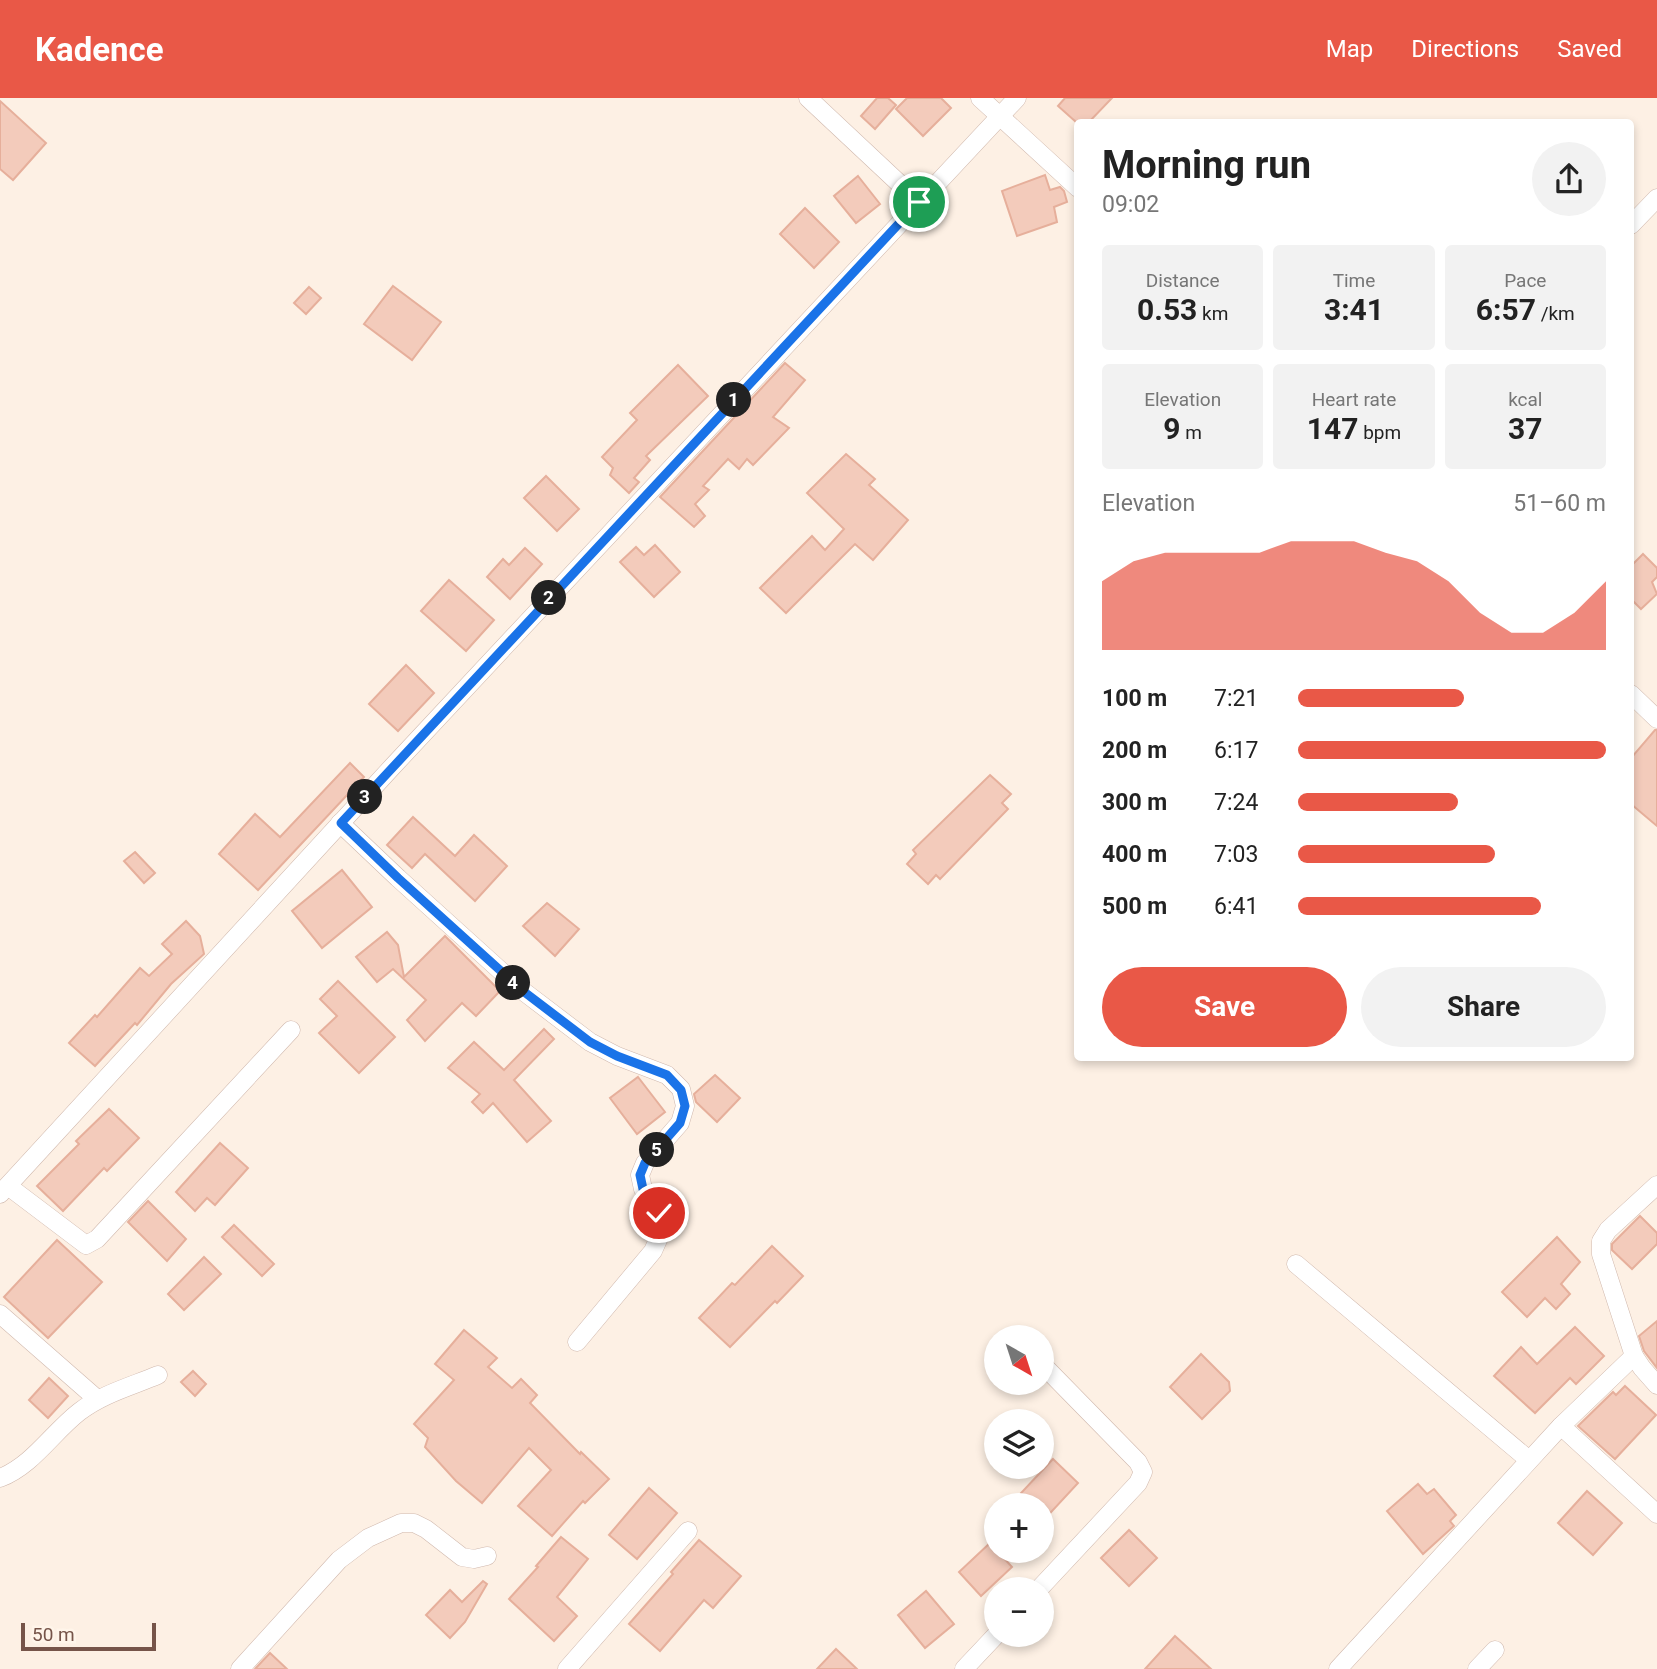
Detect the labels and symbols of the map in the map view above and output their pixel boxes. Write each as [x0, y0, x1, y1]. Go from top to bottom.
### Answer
pin [889, 172, 949, 232]
pin: 1 [716, 382, 752, 418]
pin: 2 [532, 580, 566, 616]
pin: 3 [348, 780, 382, 814]
pin: 4 [496, 966, 530, 1001]
pin: 5 [640, 1132, 674, 1168]
pin [629, 1183, 689, 1243]
north arrow [984, 1325, 1054, 1395]
scale bar [21, 1620, 156, 1652]

